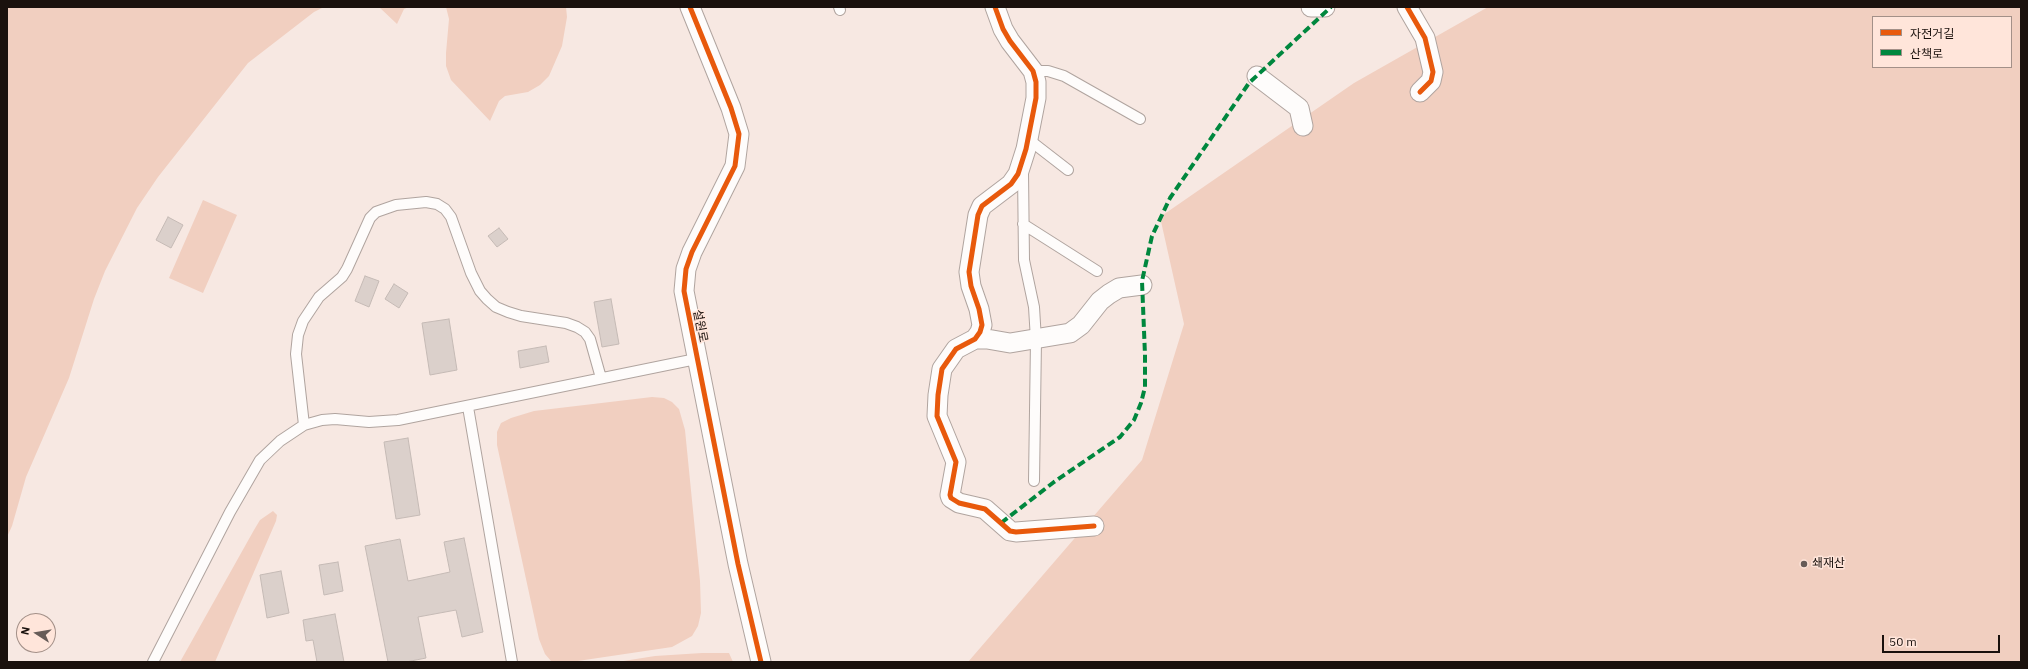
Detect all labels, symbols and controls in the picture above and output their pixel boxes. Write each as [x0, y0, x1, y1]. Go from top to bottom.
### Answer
legend [1872, 16, 2012, 68]
text: 자전거길 [1910, 26, 1954, 41]
text: 산책로 [1910, 46, 1943, 61]
street label: 설원로 [690, 308, 710, 344]
place label: 쇄재산 [1812, 557, 1845, 571]
marker: 쇄재산 [1799, 559, 1809, 569]
north arrow [16, 613, 56, 653]
text: N [18, 625, 33, 636]
scale bar [1884, 627, 2002, 653]
text: 50 m [1889, 634, 1917, 649]

